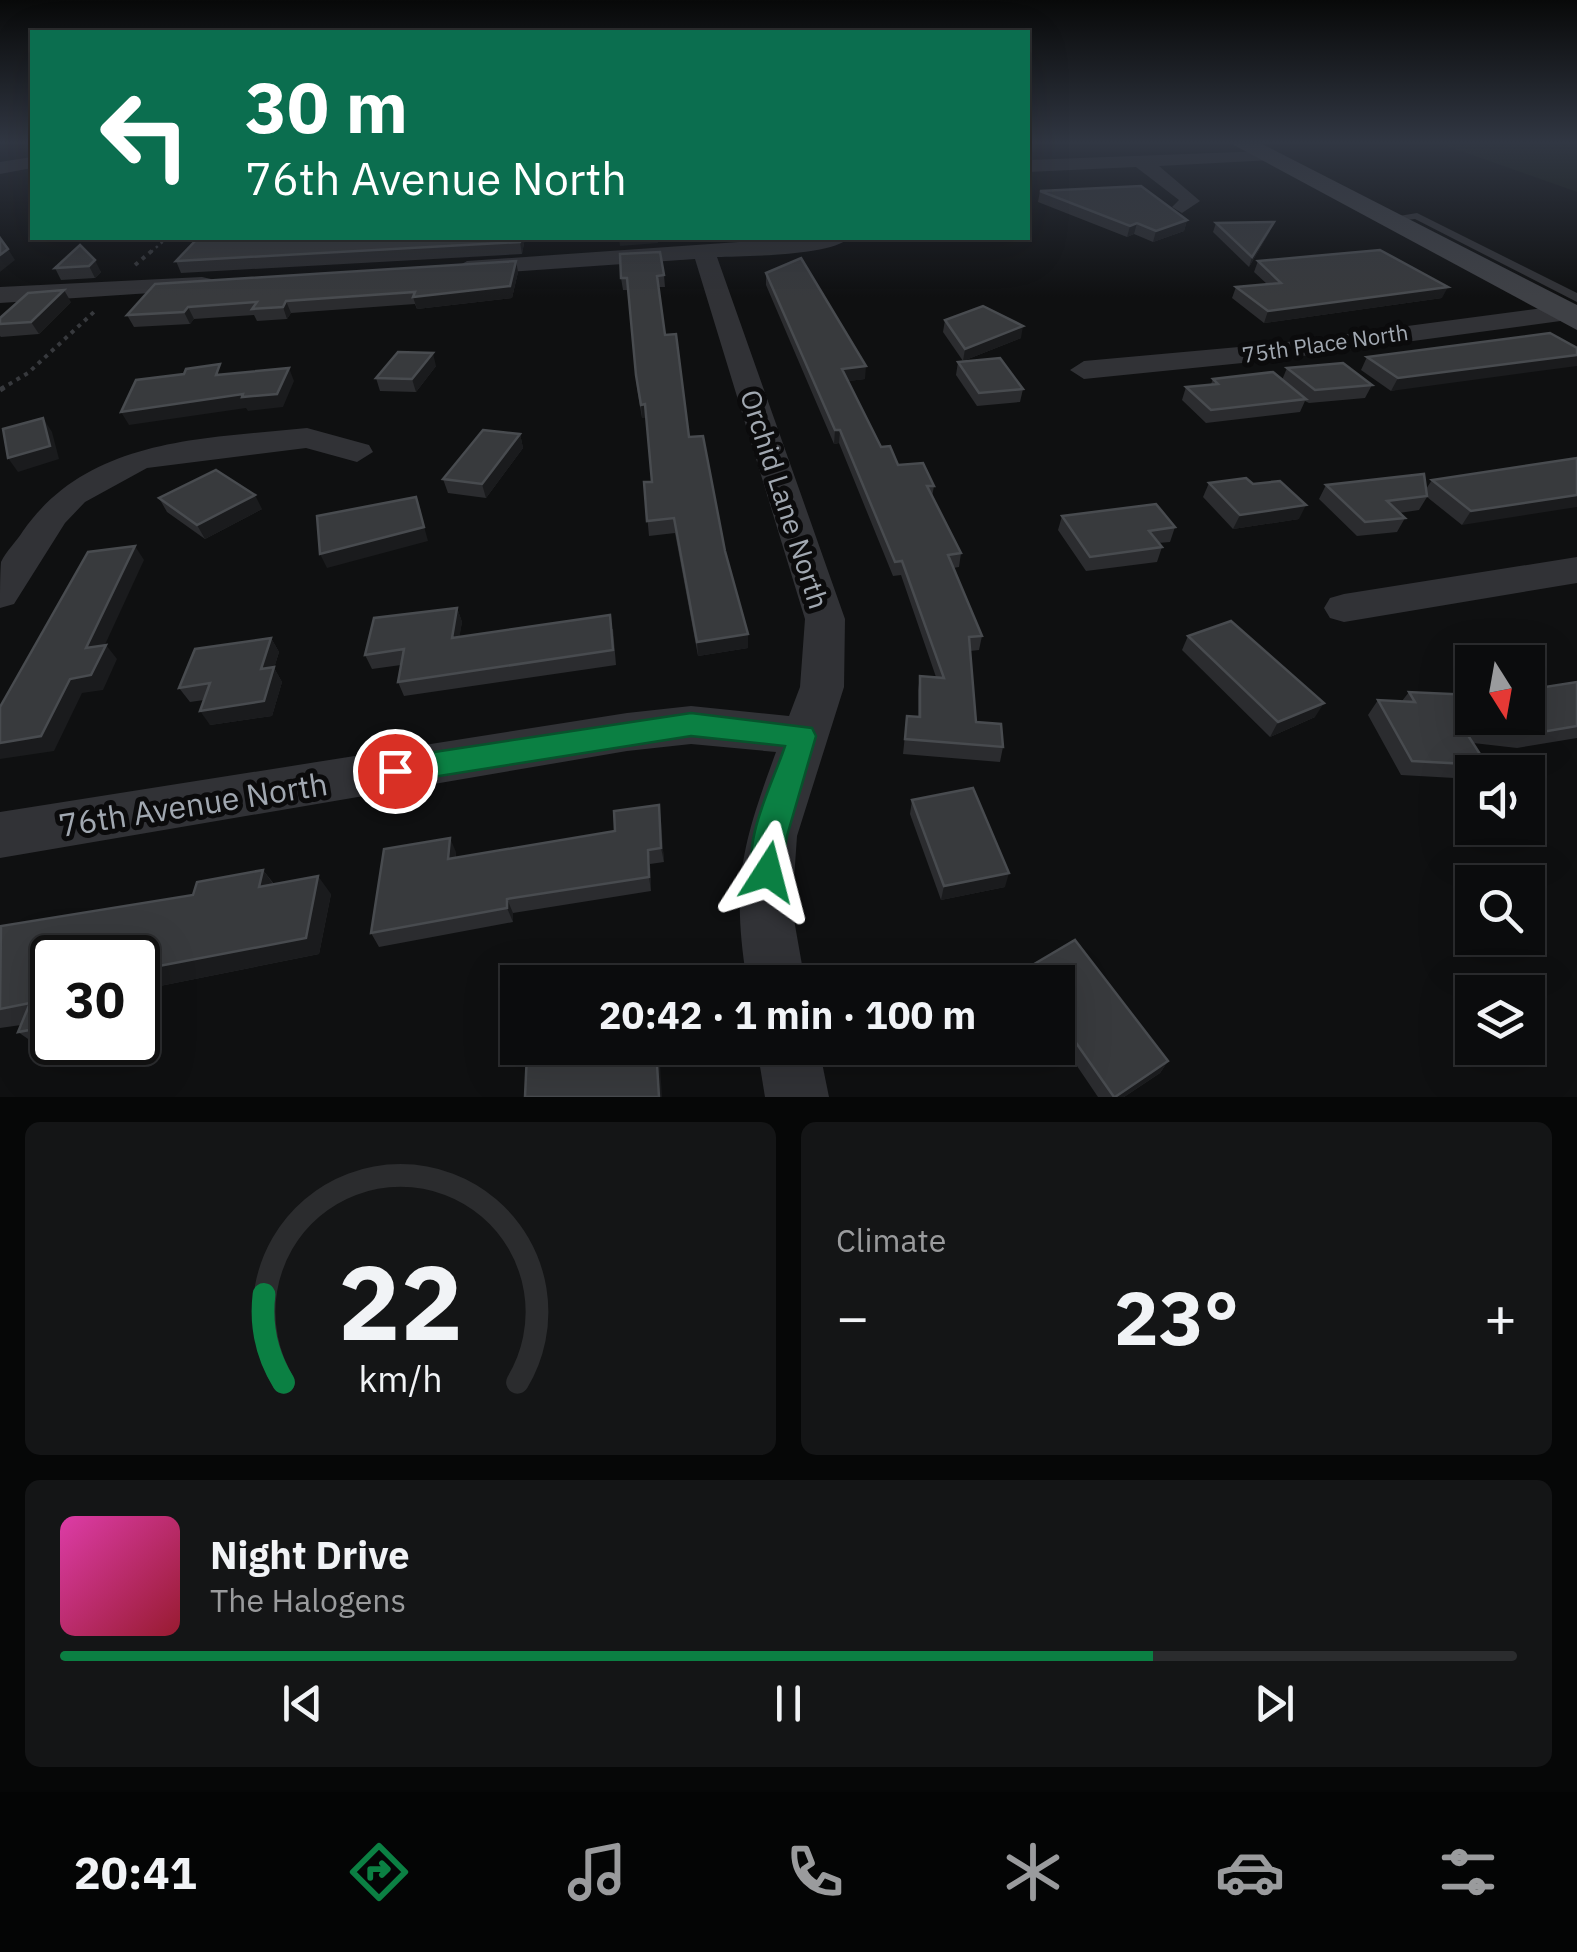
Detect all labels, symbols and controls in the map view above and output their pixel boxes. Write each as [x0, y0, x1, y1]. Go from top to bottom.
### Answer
text: 30 m [245, 61, 408, 152]
icon: left [80, 70, 210, 200]
text: 76th Avenue North [245, 149, 627, 207]
street label: 75th Place North [1240, 317, 1410, 369]
street label: Orchid Lane North [732, 385, 838, 613]
north arrow [1455, 645, 1545, 735]
map controls [1455, 645, 1545, 1065]
pin [353, 729, 438, 814]
icon: arrive [368, 744, 423, 799]
button: sound [1455, 755, 1545, 845]
street label: 76th Avenue North [56, 762, 330, 846]
position arrow [716, 820, 820, 924]
button: search [1455, 865, 1545, 955]
speed limit sign: 30 [30, 935, 160, 1065]
button: layers [1455, 975, 1545, 1065]
text: 20:42 · 1 min · 100 m [599, 990, 976, 1039]
text: Climate [836, 1219, 946, 1261]
text: 22 [338, 1233, 463, 1369]
text: 23° [1114, 1268, 1239, 1366]
text: − [836, 1281, 869, 1352]
text: + [1484, 1281, 1517, 1352]
text: km/h [358, 1355, 443, 1402]
text: Night Drive [210, 1530, 410, 1579]
text: The Halogens [210, 1579, 406, 1621]
icon: previous [275, 1676, 330, 1731]
icon: pause [761, 1676, 816, 1731]
icon: next [1247, 1676, 1302, 1731]
icon: directions [344, 1837, 414, 1907]
icon: music [562, 1837, 632, 1907]
icon: phone [780, 1837, 850, 1907]
icon: climate [998, 1837, 1068, 1907]
icon: car [1215, 1837, 1285, 1907]
icon: filters [1433, 1837, 1503, 1907]
text: 20:41 [74, 1843, 197, 1901]

